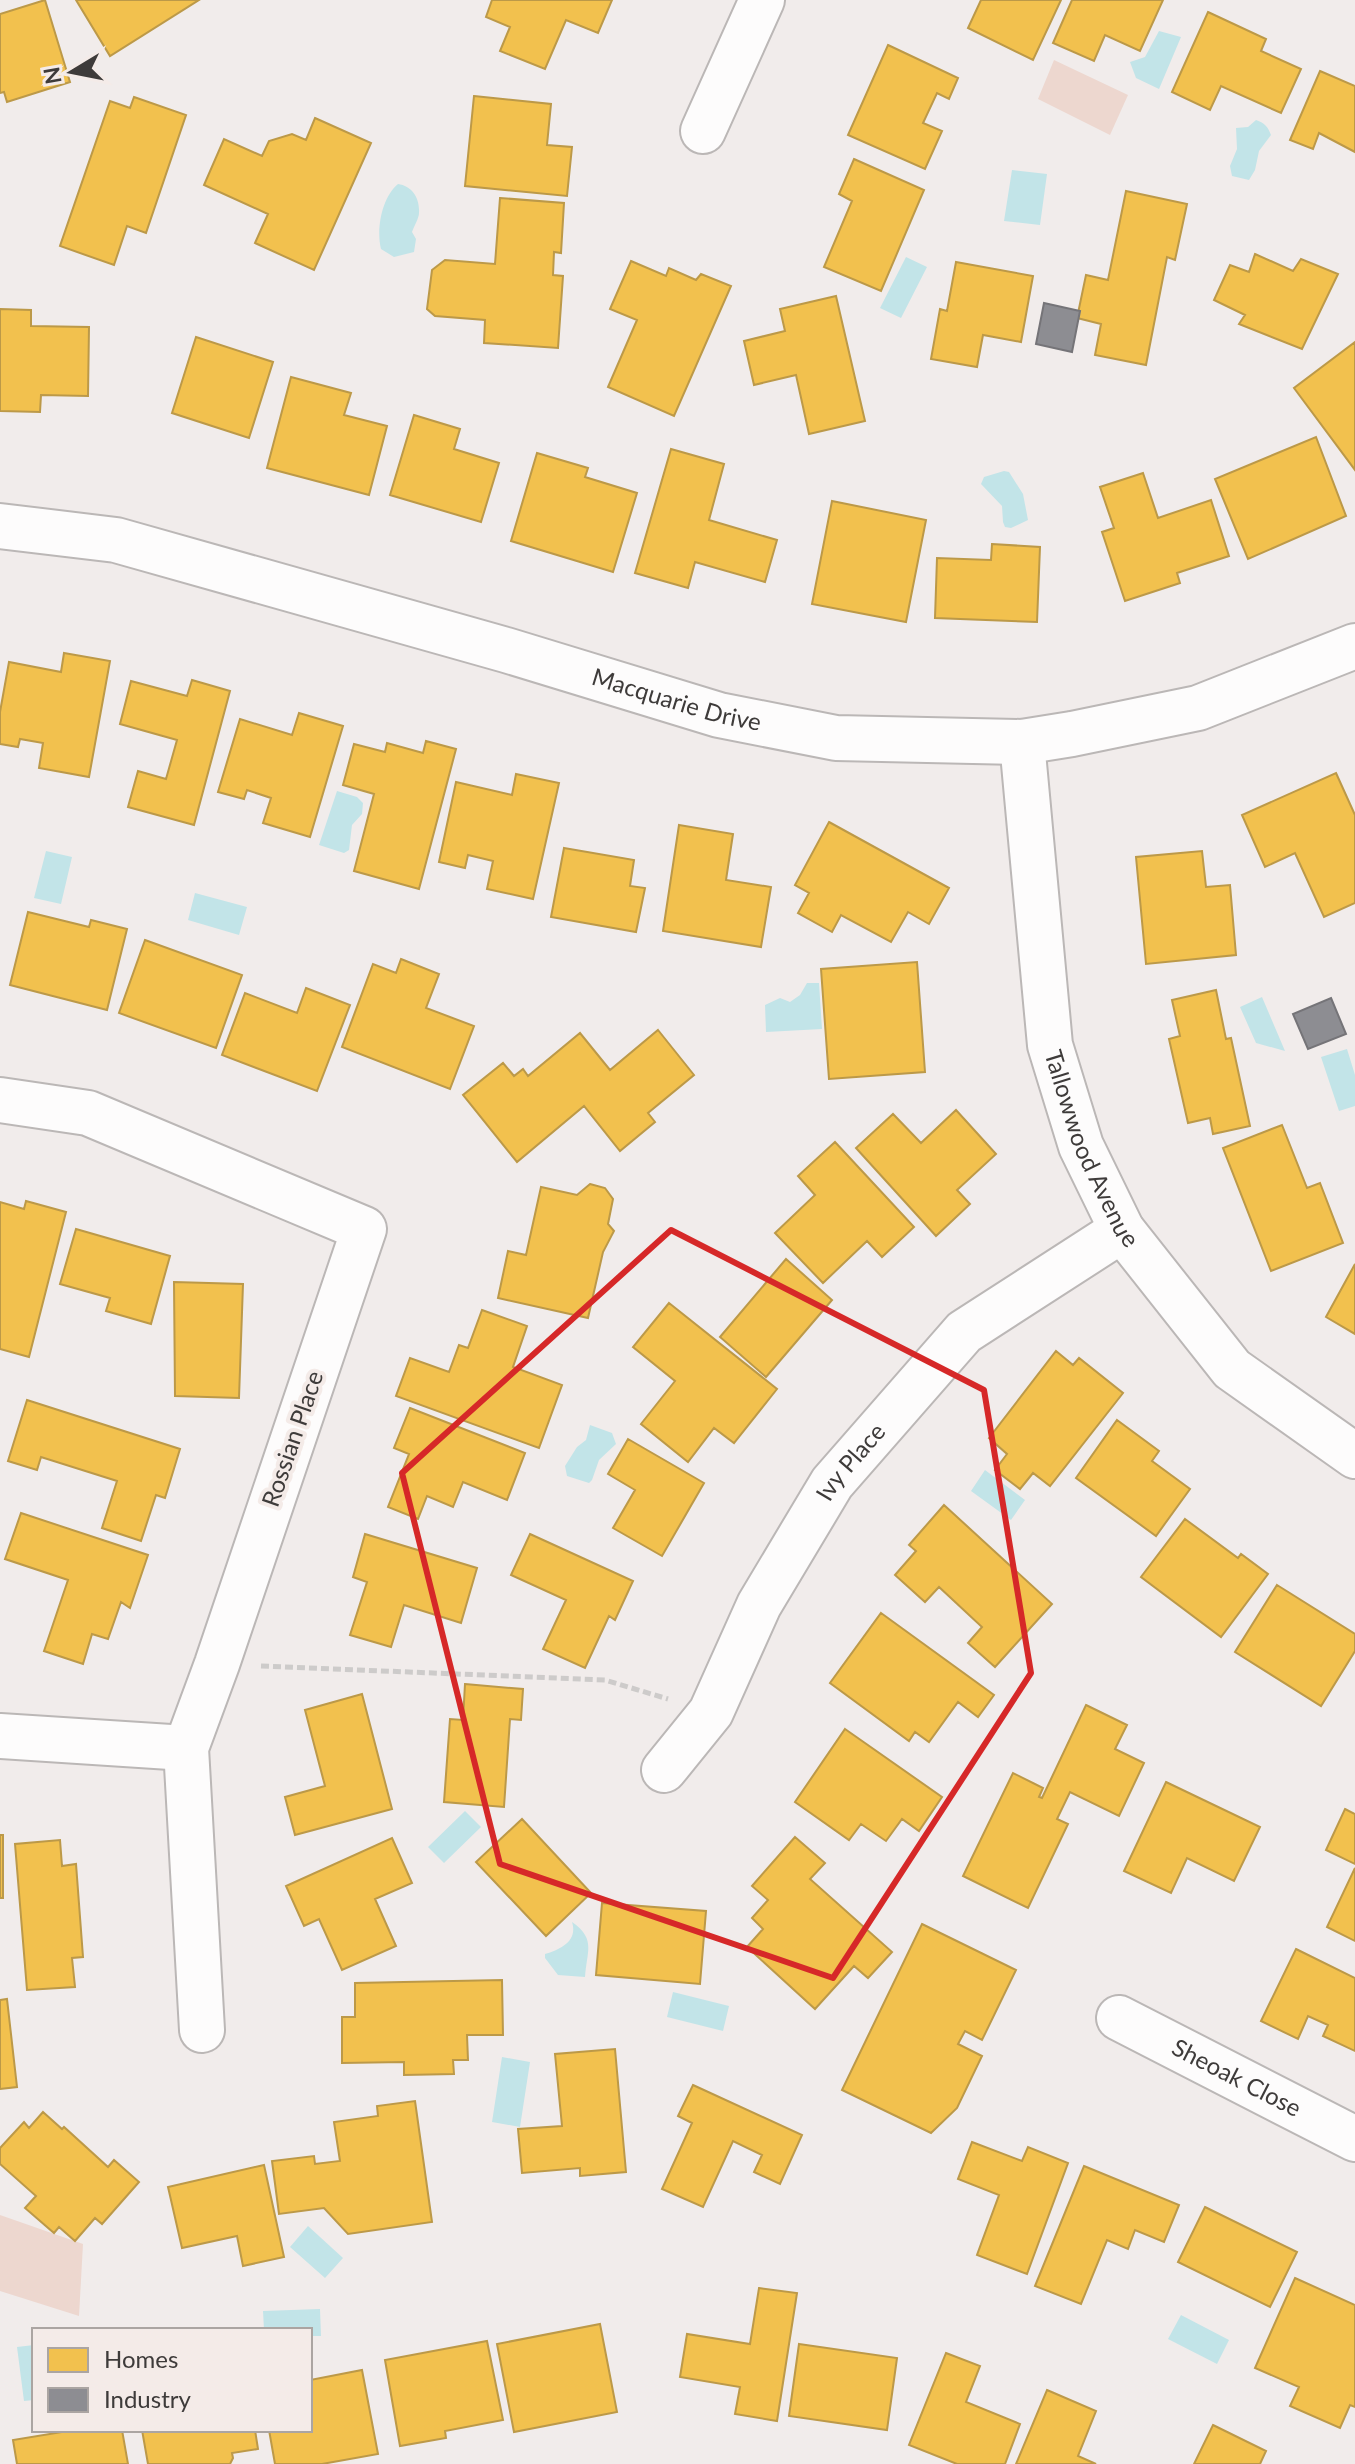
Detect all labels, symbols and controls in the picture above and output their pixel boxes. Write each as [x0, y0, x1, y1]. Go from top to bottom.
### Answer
north arrow [32, 32, 112, 112]
text: N [37, 65, 67, 86]
street label: Macquarie Drive [589, 661, 764, 736]
street label: Tallowwood Avenue [1039, 1046, 1146, 1252]
street label: Rossian Place [255, 1367, 328, 1510]
street label: Ivy Place [809, 1417, 891, 1505]
street label: Sheoak Close [1168, 2032, 1307, 2122]
legend [32, 2328, 312, 2432]
text: Homes [104, 2344, 178, 2373]
text: Industry [104, 2384, 191, 2413]

